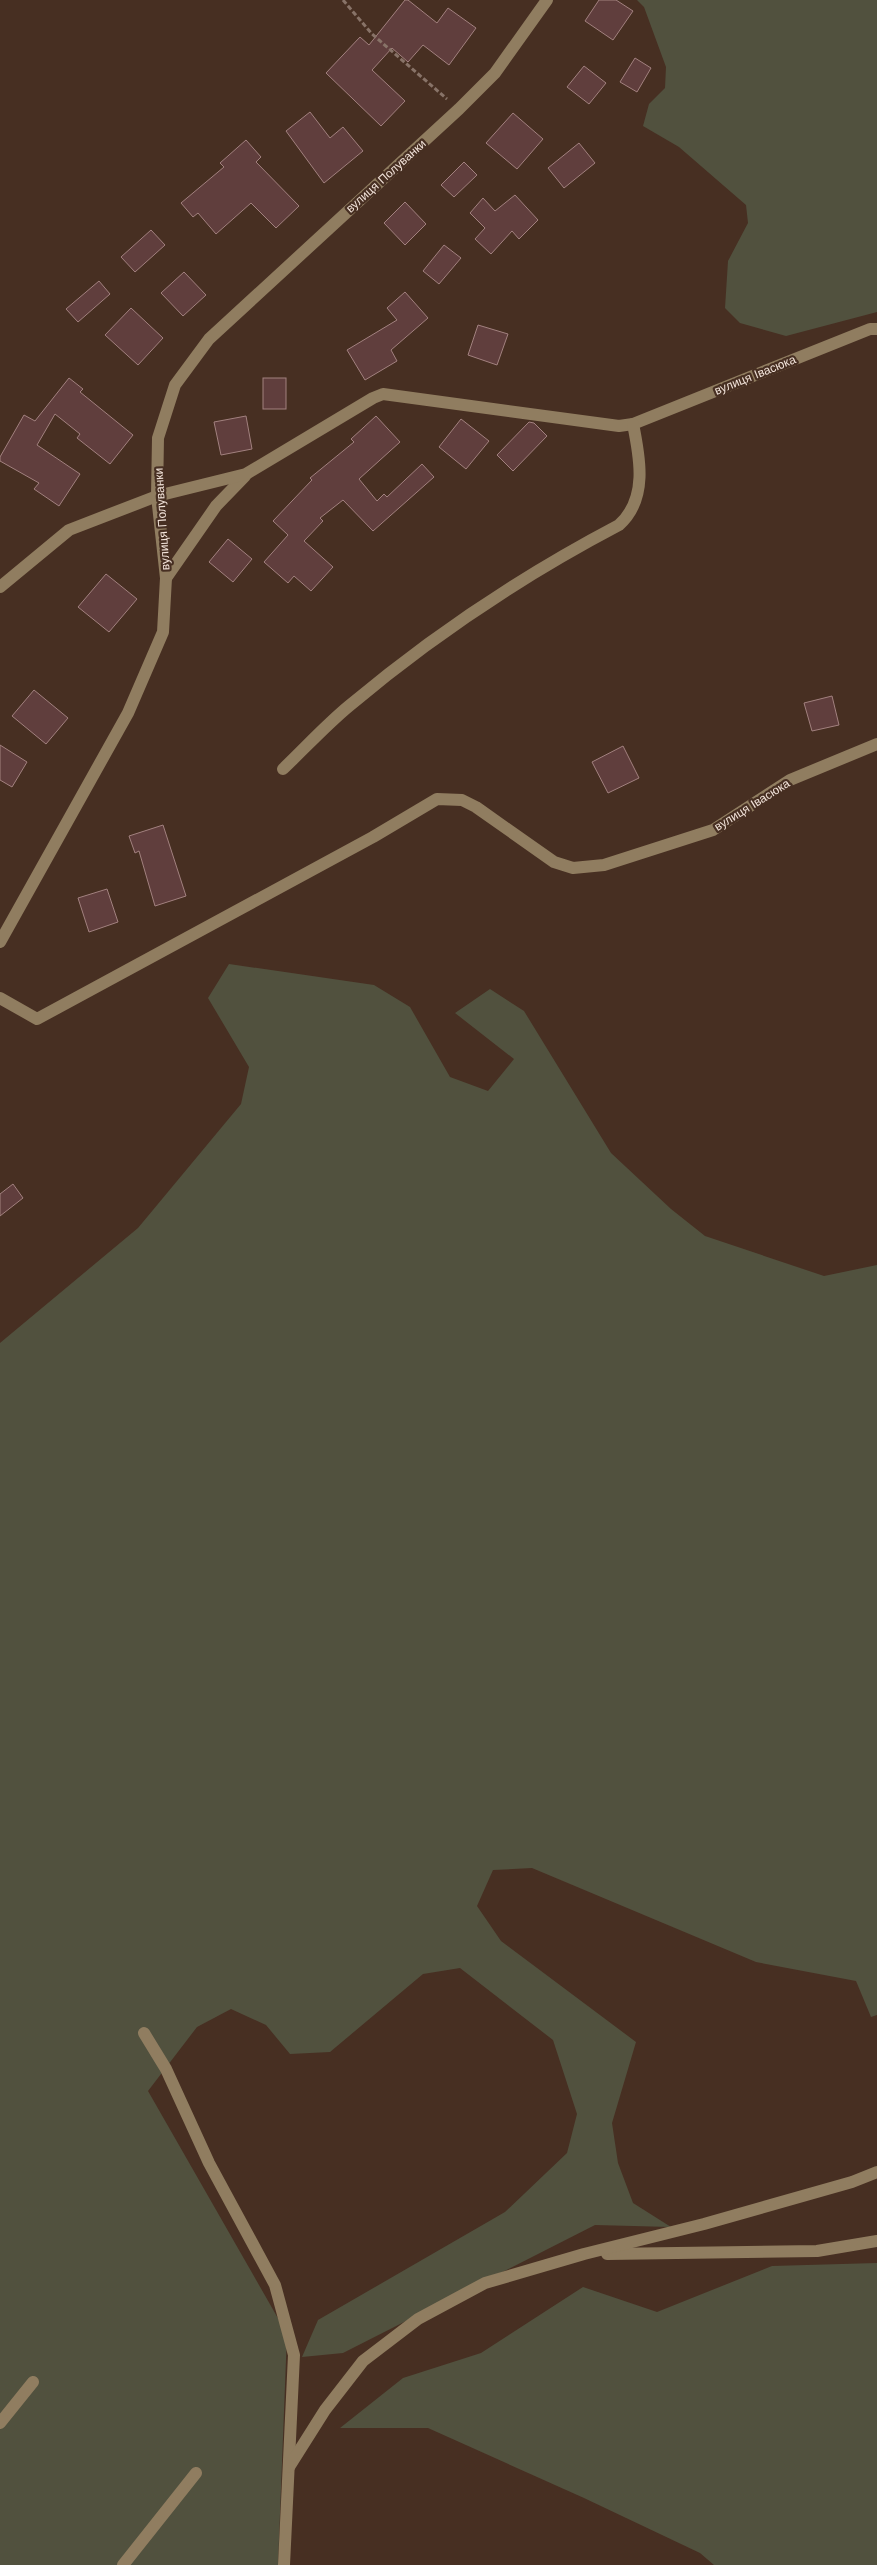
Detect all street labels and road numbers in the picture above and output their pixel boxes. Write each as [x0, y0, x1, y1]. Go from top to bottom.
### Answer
street label: вулиця Полуванки [343, 136, 429, 216]
street label: вулиця Івасюка [712, 352, 798, 398]
street label: вулиця Полуванки [151, 467, 173, 571]
street label: вулиця Івасюка [712, 776, 793, 834]

